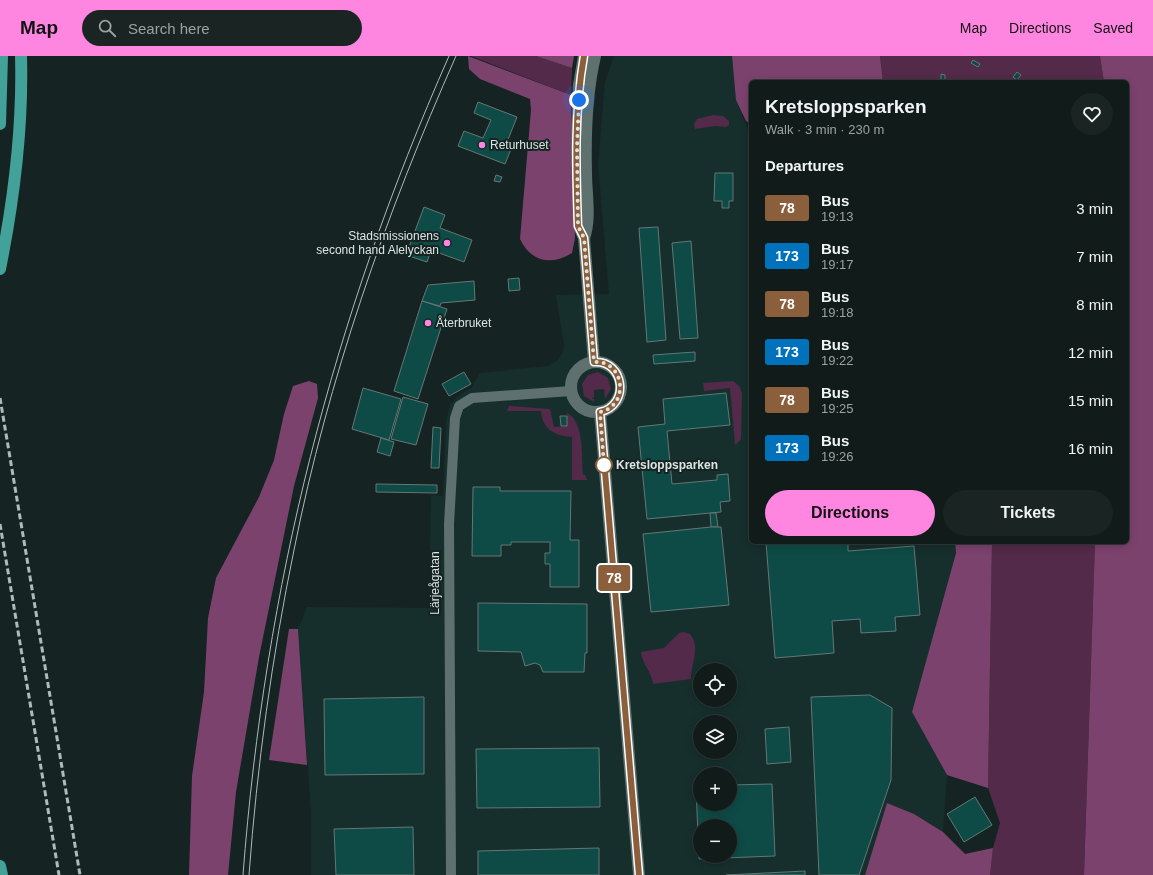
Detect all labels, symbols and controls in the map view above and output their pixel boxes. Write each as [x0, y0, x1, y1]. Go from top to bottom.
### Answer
search box [82, 10, 362, 46]
text: Map [20, 17, 58, 38]
icon: search [96, 17, 118, 39]
text: Search here [128, 20, 210, 37]
text: Map [960, 20, 987, 36]
text: Directions [1009, 20, 1071, 36]
text: Saved [1093, 20, 1133, 36]
your location [569, 90, 589, 110]
button: heart [1071, 93, 1113, 135]
text: Kretsloppsparken [765, 96, 927, 117]
text: Walk · 3 min · 230 m [765, 122, 884, 137]
place label: Returhuset [490, 138, 549, 152]
marker: Returhuset [477, 140, 487, 150]
text: Departures [765, 157, 844, 174]
text: Bus [821, 192, 849, 209]
text: 78 [779, 200, 795, 216]
text: 3 min [1076, 200, 1113, 217]
text: 19:13 [821, 209, 854, 224]
place label: Stadsmissionens second hand Alelyckan [316, 229, 439, 257]
marker: Stadsmissionens second hand Alelyckan [442, 238, 452, 248]
text: Bus [821, 240, 849, 257]
text: 173 [775, 248, 799, 264]
text: 7 min [1076, 248, 1113, 265]
text: 19:17 [821, 257, 854, 272]
text: Bus [821, 288, 849, 305]
text: 78 [779, 296, 795, 312]
text: 8 min [1076, 296, 1113, 313]
text: 19:18 [821, 305, 854, 320]
place label: Återbruket [436, 315, 492, 330]
marker: Återbruket [423, 318, 433, 328]
text: Bus [821, 336, 849, 353]
text: 173 [775, 344, 799, 360]
text: 12 min [1068, 344, 1113, 361]
text: 19:22 [821, 353, 854, 368]
text: Bus [821, 384, 849, 401]
text: 78 [779, 392, 795, 408]
text: 15 min [1068, 392, 1113, 409]
text: 19:25 [821, 401, 854, 416]
text: Bus [821, 432, 849, 449]
text: 173 [775, 440, 799, 456]
text: 16 min [1068, 440, 1113, 457]
text: 19:26 [821, 449, 854, 464]
marker: Kretsloppsparken [595, 456, 613, 474]
place label: Kretsloppsparken [616, 458, 718, 472]
button: Directions [765, 490, 935, 536]
button: Tickets [943, 490, 1113, 536]
street label: Lärjeågatan [428, 551, 442, 615]
line badge: 78 [596, 565, 632, 591]
text: 78 [606, 570, 622, 586]
map controls [693, 663, 737, 863]
button: locate [693, 663, 737, 707]
button: layers [693, 715, 737, 759]
button: + [693, 767, 737, 811]
button: − [693, 819, 737, 863]

